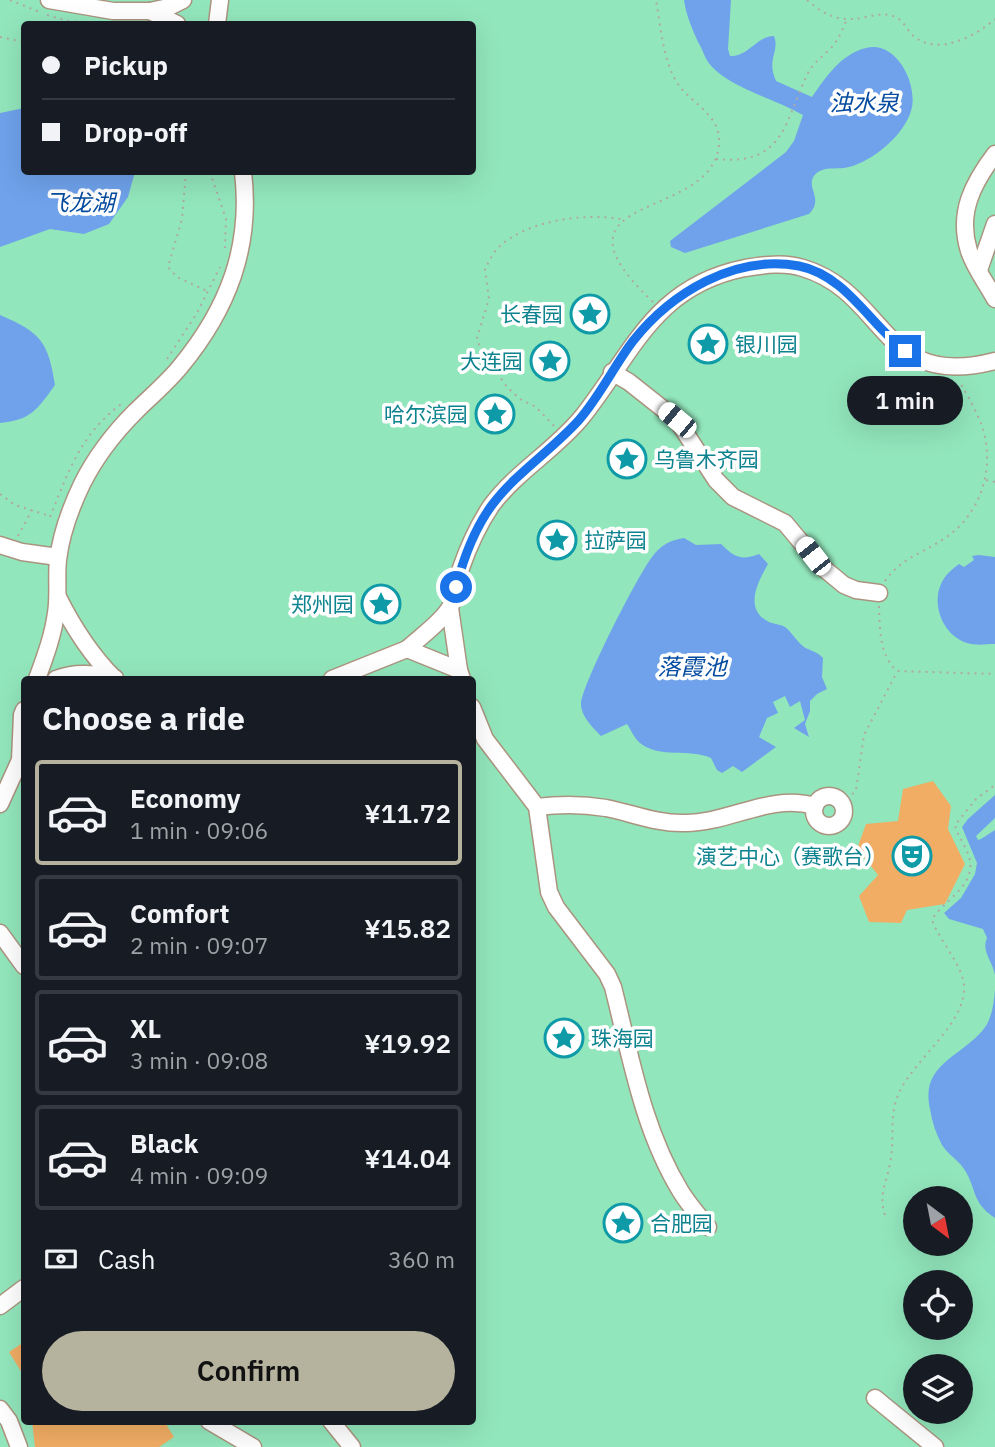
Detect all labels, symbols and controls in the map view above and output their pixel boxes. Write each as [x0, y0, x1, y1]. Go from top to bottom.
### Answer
text: Pickup [84, 48, 168, 82]
water label: 浊水泉 [830, 87, 900, 117]
text: Drop-off [84, 115, 187, 149]
water label: 飞龙湖 [46, 187, 118, 217]
place icon: 长春园 [569, 293, 611, 335]
place label: 长春园 [500, 300, 563, 328]
place icon: 银川园 [687, 323, 729, 365]
place label: 银川园 [735, 330, 798, 358]
route end [889, 335, 921, 367]
place icon: 大连园 [529, 340, 571, 382]
place label: 大连园 [460, 347, 523, 375]
callout: 1 min [847, 376, 963, 424]
text: 1 min [875, 385, 935, 415]
place icon: 哈尔滨园 [474, 393, 516, 435]
car [655, 398, 700, 442]
place label: 哈尔滨园 [384, 400, 468, 428]
place icon: 乌鲁木齐园 [606, 438, 648, 480]
place label: 乌鲁木齐园 [654, 445, 759, 473]
place icon: 拉萨园 [536, 519, 578, 561]
place label: 拉萨园 [584, 526, 647, 554]
car [792, 533, 835, 579]
route start [440, 571, 472, 603]
place icon: 郑州园 [360, 583, 402, 625]
place label: 郑州园 [291, 590, 354, 618]
water label: 落霞池 [658, 651, 729, 681]
text: Choose a ride [42, 697, 245, 739]
icon: car [46, 781, 109, 844]
text: Economy [130, 781, 241, 815]
text: ¥11.72 [364, 796, 451, 830]
text: 1 min · 09:06 [130, 815, 268, 845]
theatre icon: 演艺中心（赛歌台） [891, 835, 933, 877]
place label: 演艺中心（赛歌台） [696, 842, 885, 870]
icon: car [46, 896, 109, 959]
text: Comfort [130, 896, 229, 930]
text: ¥15.82 [364, 911, 451, 945]
text: 2 min · 09:07 [130, 930, 268, 960]
icon: car [46, 1011, 109, 1074]
text: XL [130, 1011, 161, 1045]
place icon: 珠海园 [543, 1017, 585, 1059]
place label: 珠海园 [591, 1024, 654, 1052]
text: ¥19.92 [364, 1026, 451, 1060]
text: 3 min · 09:08 [130, 1045, 268, 1075]
icon: car [46, 1126, 109, 1189]
text: Black [130, 1126, 198, 1160]
text: ¥14.04 [364, 1141, 451, 1175]
text: 4 min · 09:09 [130, 1160, 268, 1190]
north arrow [903, 1186, 973, 1256]
map controls [903, 1186, 973, 1424]
place icon: 合肥园 [602, 1202, 644, 1244]
place label: 合肥园 [650, 1209, 713, 1237]
icon: cash [42, 1240, 80, 1278]
text: Cash [98, 1242, 155, 1276]
text: 360 m [388, 1244, 455, 1274]
button: locate [903, 1270, 973, 1340]
button: Confirm [42, 1331, 455, 1411]
button: layers [903, 1354, 973, 1424]

